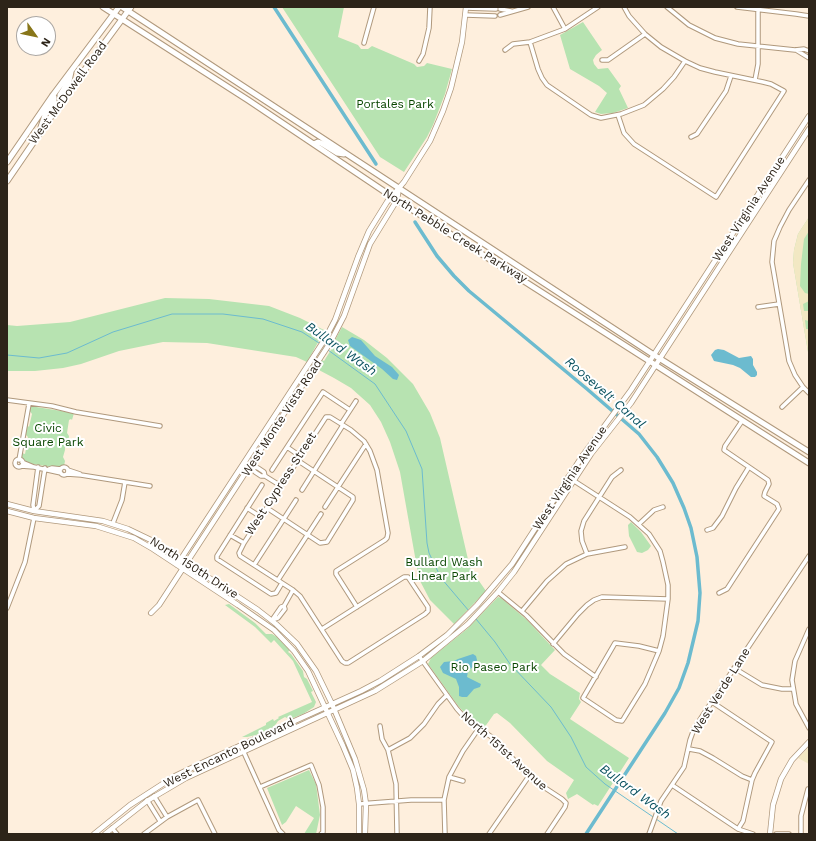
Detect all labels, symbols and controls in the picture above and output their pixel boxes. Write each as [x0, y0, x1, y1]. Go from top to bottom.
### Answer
north arrow [16, 16, 56, 56]
text: N [38, 35, 53, 49]
street label: West McDowell Road [26, 39, 110, 147]
park label: Portales Park [356, 97, 434, 111]
street label: West Virginia Avenue [710, 154, 788, 264]
street label: North Pebble Creek Parkway [380, 186, 530, 286]
water label: Bullard Wash [302, 319, 380, 379]
water label: Roosevelt Canal [562, 354, 648, 432]
street label: West Monte Vista Road [239, 357, 325, 479]
park label: Civic Square Park [13, 421, 83, 449]
street label: West Virginia Avenue [530, 423, 610, 533]
street label: West Cypress Street [242, 430, 320, 538]
street label: North 150th Drive [147, 534, 241, 602]
park label: Bullard Wash Linear Park [405, 555, 483, 583]
street label: West Verde Lane [689, 645, 753, 737]
park label: Rio Paseo Park [451, 660, 537, 674]
street label: North 151st Avenue [458, 708, 550, 794]
street label: West Encanto Boulevard [161, 715, 297, 791]
water label: Bullard Wash [597, 761, 673, 823]

